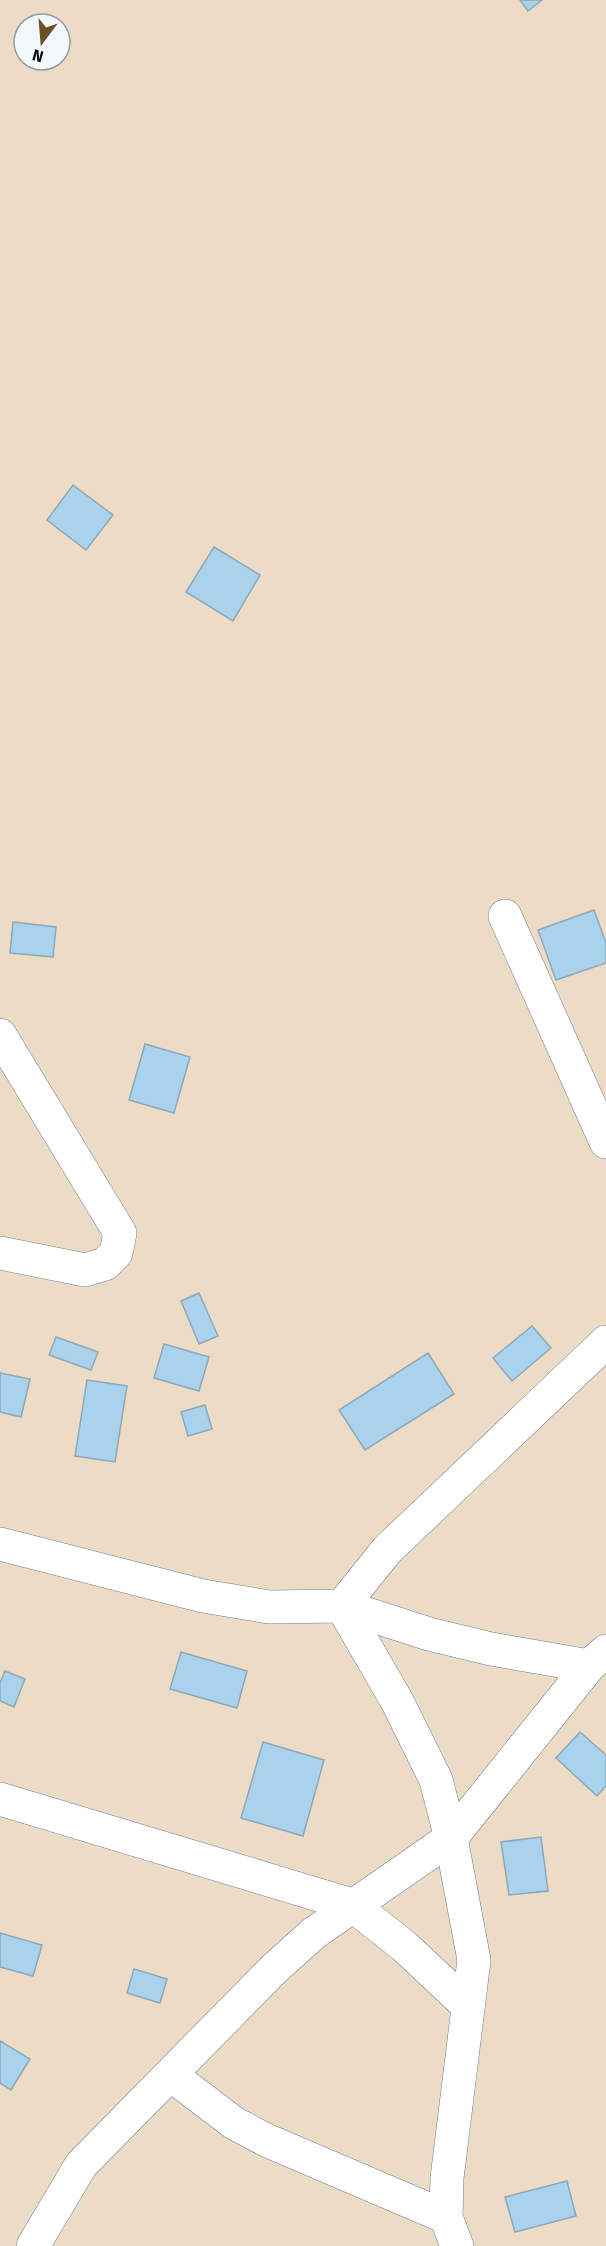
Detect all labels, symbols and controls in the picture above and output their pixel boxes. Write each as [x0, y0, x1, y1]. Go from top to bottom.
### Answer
north arrow [12, 12, 72, 72]
text: N [30, 45, 46, 67]

